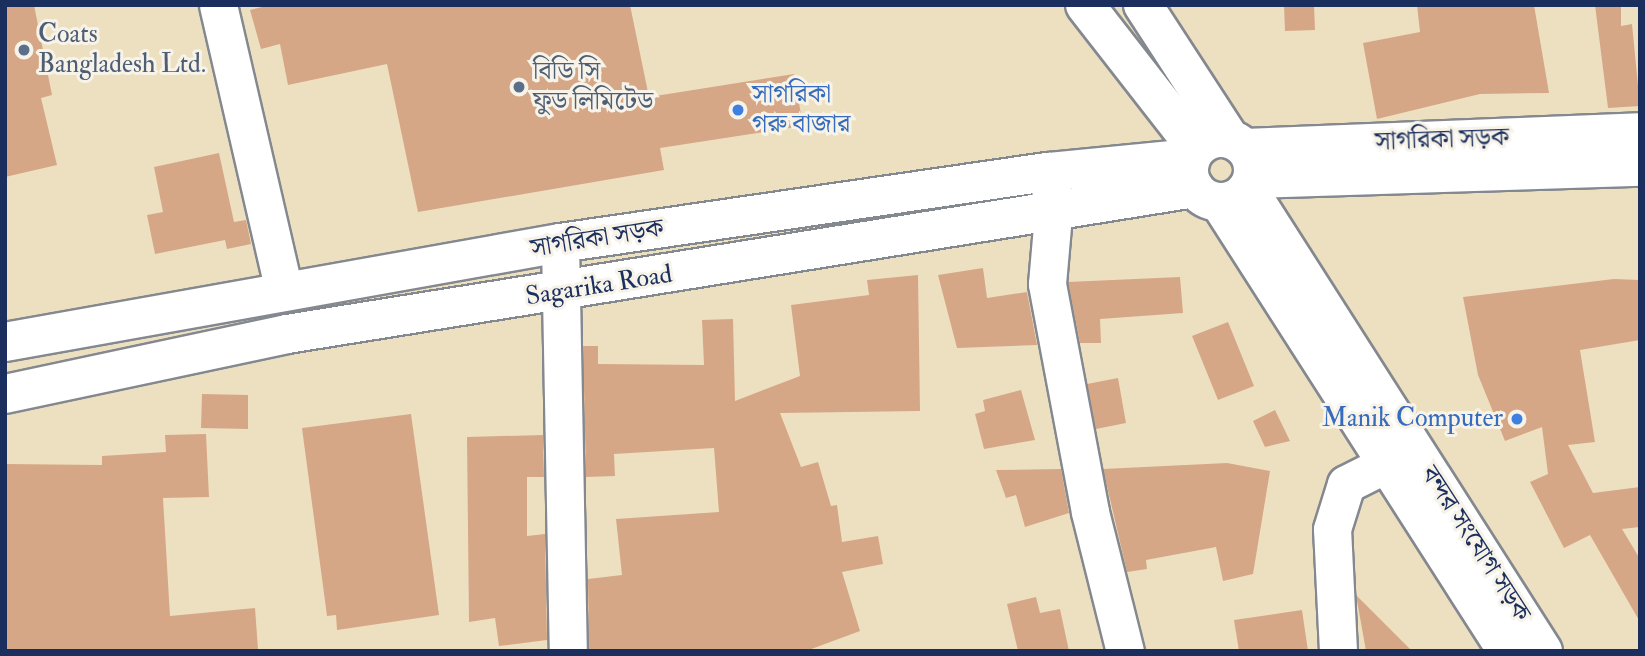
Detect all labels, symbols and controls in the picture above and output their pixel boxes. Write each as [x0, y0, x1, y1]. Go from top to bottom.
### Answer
place label: Coats Bangladesh Ltd. [38, 19, 206, 80]
marker: Coats Bangladesh Ltd. [16, 42, 32, 58]
place label: বিডি সি ফুড লিমিটেড [533, 56, 653, 118]
marker: বিডি সি ফুড লিমিটেড [511, 79, 527, 95]
place label: সাগরিকা গরু বাজার [752, 79, 851, 140]
marker: সাগরিকা গরু বাজার [730, 102, 746, 118]
street label: সাগরিকা সড়ক [1374, 122, 1510, 158]
street label: সাগরিকা সড়ক [528, 213, 666, 265]
street label: Sagarika Road [523, 259, 675, 313]
place label: Manik Computer [1322, 403, 1503, 435]
marker: Manik Computer [1509, 411, 1525, 427]
street label: বন্দর সংযোগ সড়ক [1413, 461, 1537, 627]

